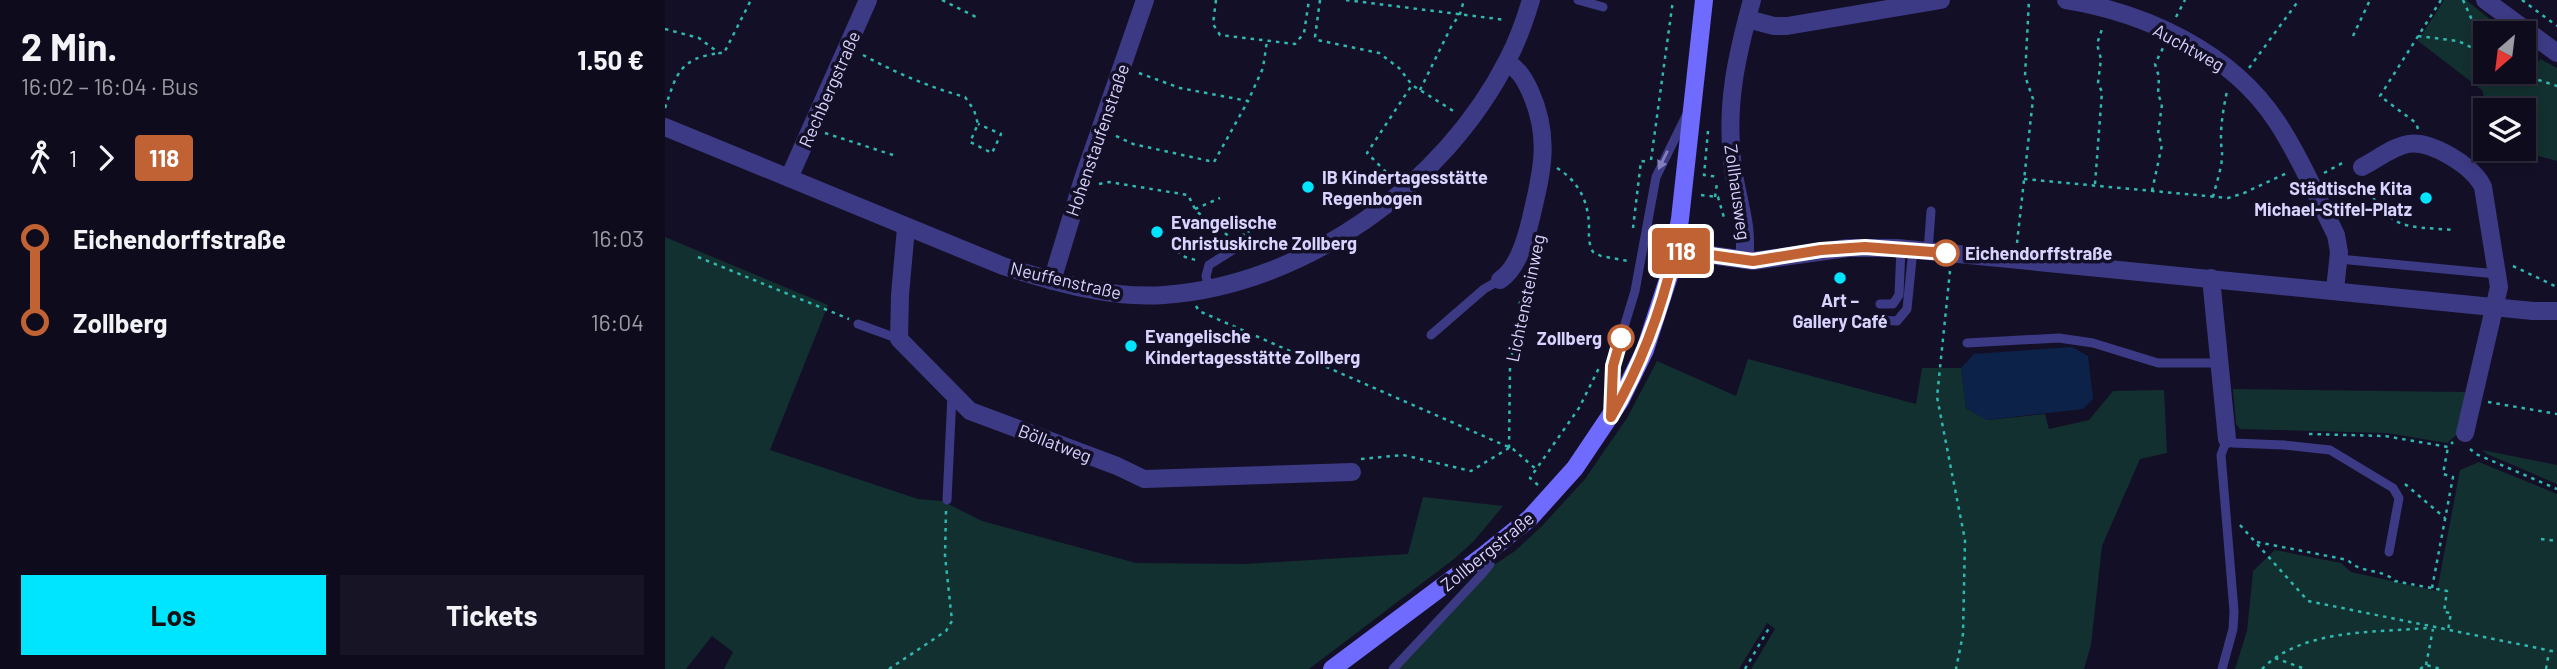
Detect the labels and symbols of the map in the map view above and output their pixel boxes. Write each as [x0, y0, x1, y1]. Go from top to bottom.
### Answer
street label: Auchtweg [2150, 18, 2228, 76]
north arrow [2473, 21, 2536, 84]
street label: Rechbergstraße [793, 27, 865, 151]
street label: Hohenstaufenstraße [1061, 61, 1133, 219]
street label: Zollhausweg [1720, 143, 1756, 241]
one-way arrow [1657, 150, 1668, 170]
place label: IB Kindertagesstätte Regenbogen [1322, 166, 1488, 209]
place label: Städtische Kita Michael-Stifel-Platz [2254, 177, 2412, 220]
marker: IB Kindertagesstätte Regenbogen [1300, 179, 1316, 195]
marker: Städtische Kita Michael-Stifel-Platz [2418, 190, 2434, 206]
place label: Evangelische Christuskirche Zollberg [1171, 211, 1357, 254]
marker: Evangelische Christuskirche Zollberg [1149, 224, 1165, 240]
line badge: 118 [1641, 228, 1721, 274]
street label: Lichtensteinweg [1501, 232, 1549, 364]
marker: Eichendorffstraße [1933, 240, 1959, 266]
place label: Eichendorffstraße [1965, 242, 2113, 264]
street label: Neuffenstraße [1008, 257, 1124, 303]
marker: Art – Gallery Café [1832, 270, 1848, 286]
place label: Art – Gallery Café [1792, 289, 1888, 332]
place label: Evangelische Kindertagesstätte Zollberg [1145, 325, 1360, 368]
marker: Zollberg [1608, 325, 1634, 351]
place label: Zollberg [1537, 327, 1602, 349]
marker: Evangelische Kindertagesstätte Zollberg [1123, 338, 1139, 354]
street label: Böllatweg [1015, 419, 1095, 467]
street label: Zollbergstraße [1436, 507, 1538, 595]

